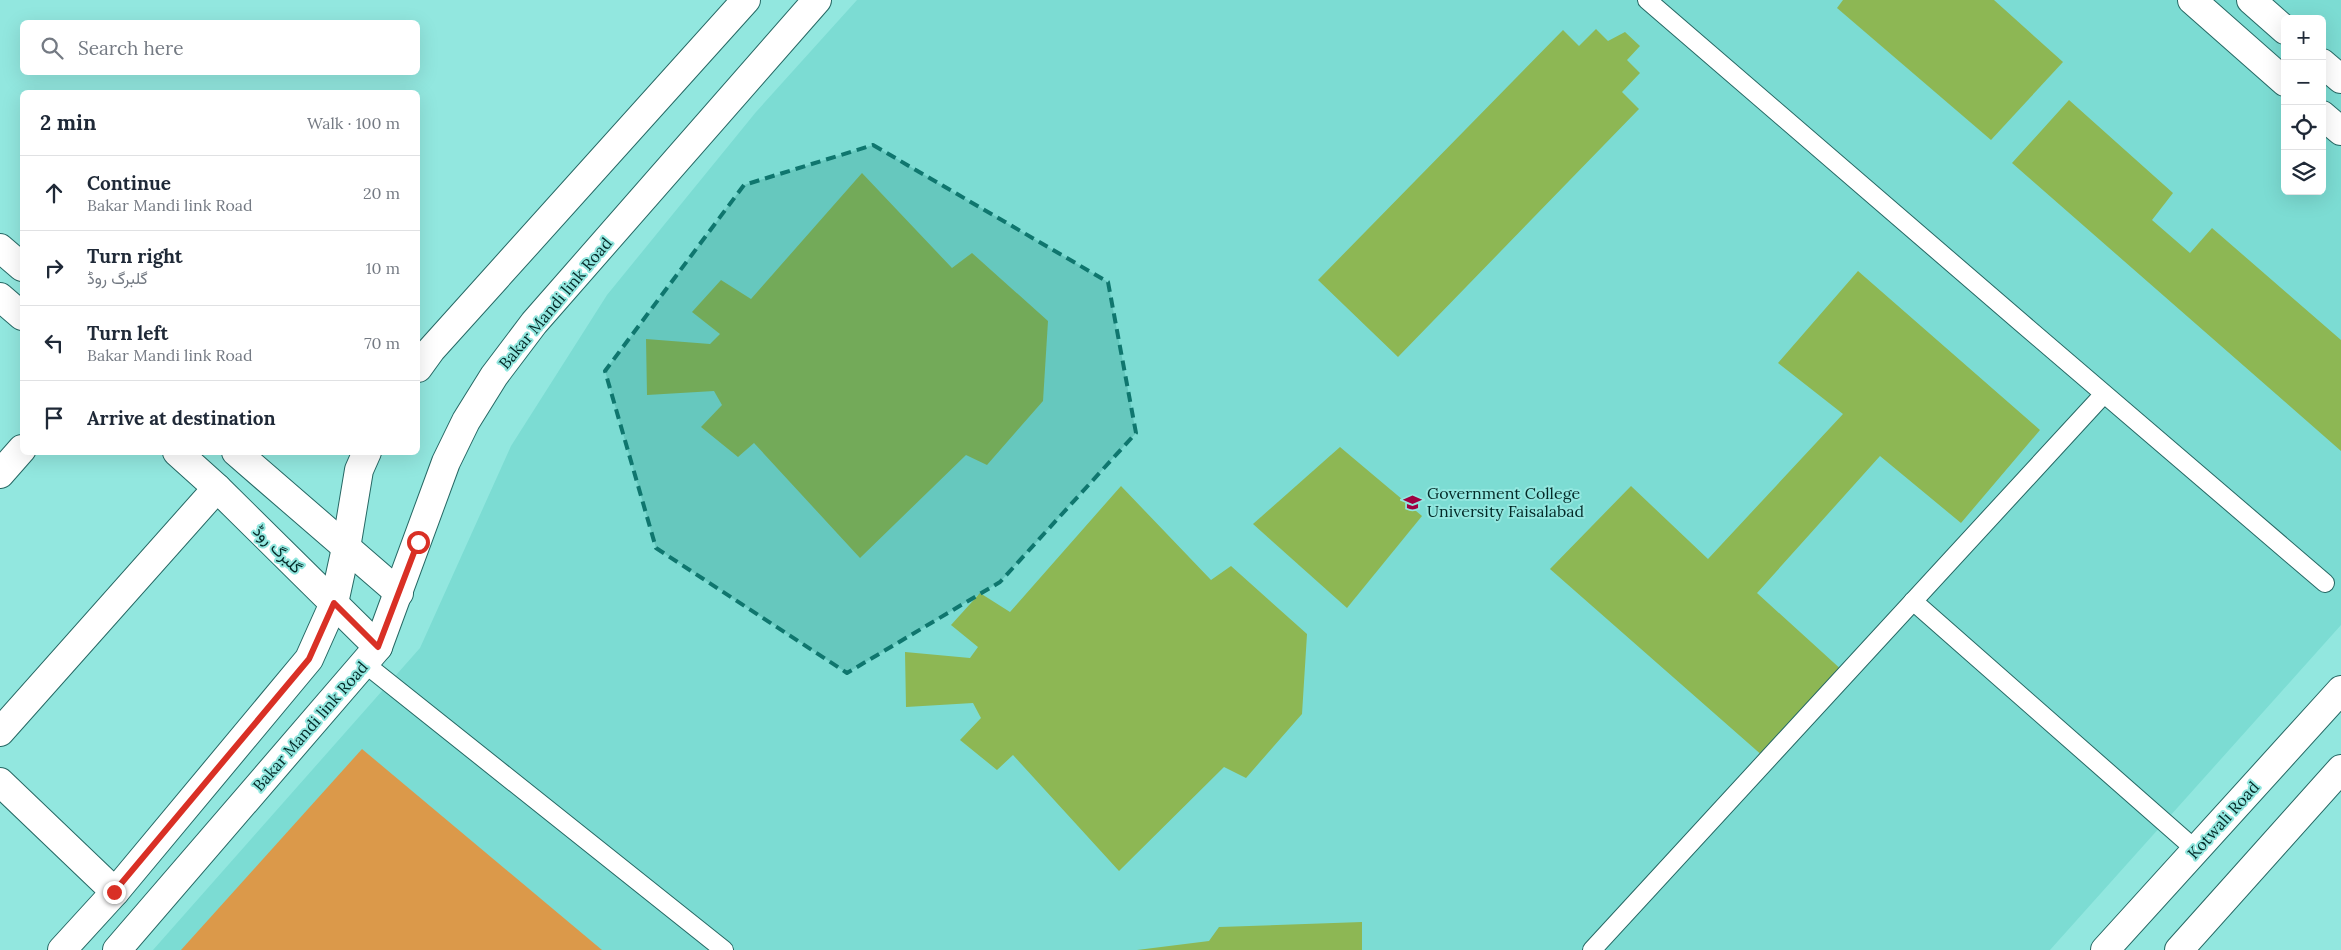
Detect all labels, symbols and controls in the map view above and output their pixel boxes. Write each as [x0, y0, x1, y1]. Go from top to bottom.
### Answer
map controls [2281, 15, 2326, 195]
button: + [2281, 15, 2326, 60]
search box [20, 20, 420, 75]
icon: search [38, 34, 66, 62]
text: Search here [78, 36, 184, 60]
button: − [2281, 60, 2326, 105]
button: locate [2281, 105, 2326, 150]
text: 2 min [40, 109, 96, 136]
text: Walk · 100 m [307, 113, 400, 133]
button: layers [2281, 150, 2326, 195]
text: Continue [87, 171, 171, 195]
icon: ahead [40, 179, 68, 207]
text: 20 m [363, 183, 400, 203]
text: Bakar Mandi link Road [87, 195, 253, 215]
street label: Bakar Mandi link Road [494, 233, 616, 373]
text: Turn right [87, 244, 183, 268]
icon: right [40, 254, 68, 282]
text: 10 m [366, 258, 400, 278]
text: گلبرگ روڈ [87, 268, 148, 288]
text: Turn left [87, 321, 168, 345]
icon: left [40, 329, 68, 357]
text: 70 m [364, 333, 400, 353]
text: Bakar Mandi link Road [87, 345, 253, 365]
icon: arrive [40, 404, 68, 432]
text: Arrive at destination [87, 406, 276, 430]
place label: Government College University Faisalabad [1427, 483, 1585, 521]
school or university icon: Government College University Faisalabad [1403, 492, 1423, 512]
street label: گلبرگ روڈ [249, 521, 307, 578]
route start [407, 531, 430, 554]
street label: Bakar Mandi link Road [248, 657, 372, 795]
street label: Kotwali Road [2183, 777, 2263, 863]
route end [103, 881, 126, 904]

